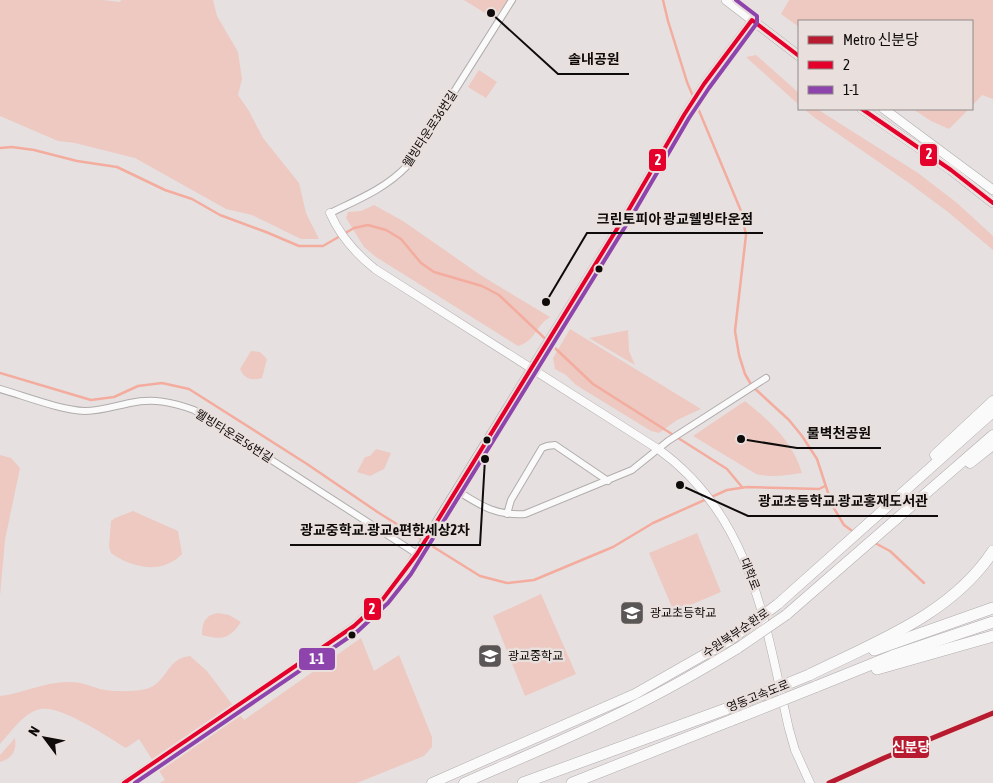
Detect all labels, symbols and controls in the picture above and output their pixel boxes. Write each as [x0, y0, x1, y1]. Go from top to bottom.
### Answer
legend [798, 20, 973, 110]
text: Metro 신분당 [843, 31, 919, 48]
callout: 솔내공원 [558, 45, 629, 74]
text: 솔내공원 [568, 51, 620, 67]
text: 2 [843, 56, 850, 73]
text: 1-1 [843, 81, 859, 98]
street label: 웰빙타운로36번길 [400, 88, 460, 170]
line badge: 2 [919, 143, 938, 167]
text: 2 [926, 146, 933, 162]
line badge: 2 [648, 148, 667, 172]
text: 2 [655, 152, 662, 168]
callout: 크린토피아 광교웰빙타운점 [587, 204, 763, 233]
text: 크린토피아 광교웰빙타운점 [597, 211, 753, 227]
unlabelled marker [594, 264, 604, 274]
street label: 웰빙타운로56번길 [193, 407, 275, 465]
callout: 물벽천공원 [797, 419, 881, 448]
text: 물벽천공원 [807, 425, 871, 441]
unlabelled marker [482, 435, 492, 445]
callout: 광교초등학교.광교홍재도서관 [748, 487, 938, 516]
text: 광교초등학교.광교홍재도서관 [758, 493, 928, 509]
callout: 광교중학교.광교e편한세상2차 [290, 516, 480, 545]
text: 광교중학교.광교e편한세상2차 [300, 522, 470, 538]
street label: 대학로 [738, 556, 762, 592]
line badge: 2 [363, 597, 382, 621]
school or university icon: 광교초등학교 [619, 600, 645, 626]
text: 2 [369, 601, 376, 617]
place label: 광교초등학교 [650, 606, 716, 620]
street label: 수원북부순환로 [700, 606, 772, 660]
unlabelled marker [347, 630, 357, 640]
school or university icon: 광교중학교 [477, 643, 503, 669]
line badge: 1-1 [298, 647, 336, 671]
place label: 광교중학교 [508, 649, 563, 663]
text: 1-1 [309, 651, 325, 667]
street label: 영동고속도로 [725, 677, 791, 715]
north arrow [20, 713, 70, 763]
text: N [25, 723, 43, 739]
line badge: 신분당 [892, 735, 930, 759]
text: 신분당 [892, 739, 930, 755]

